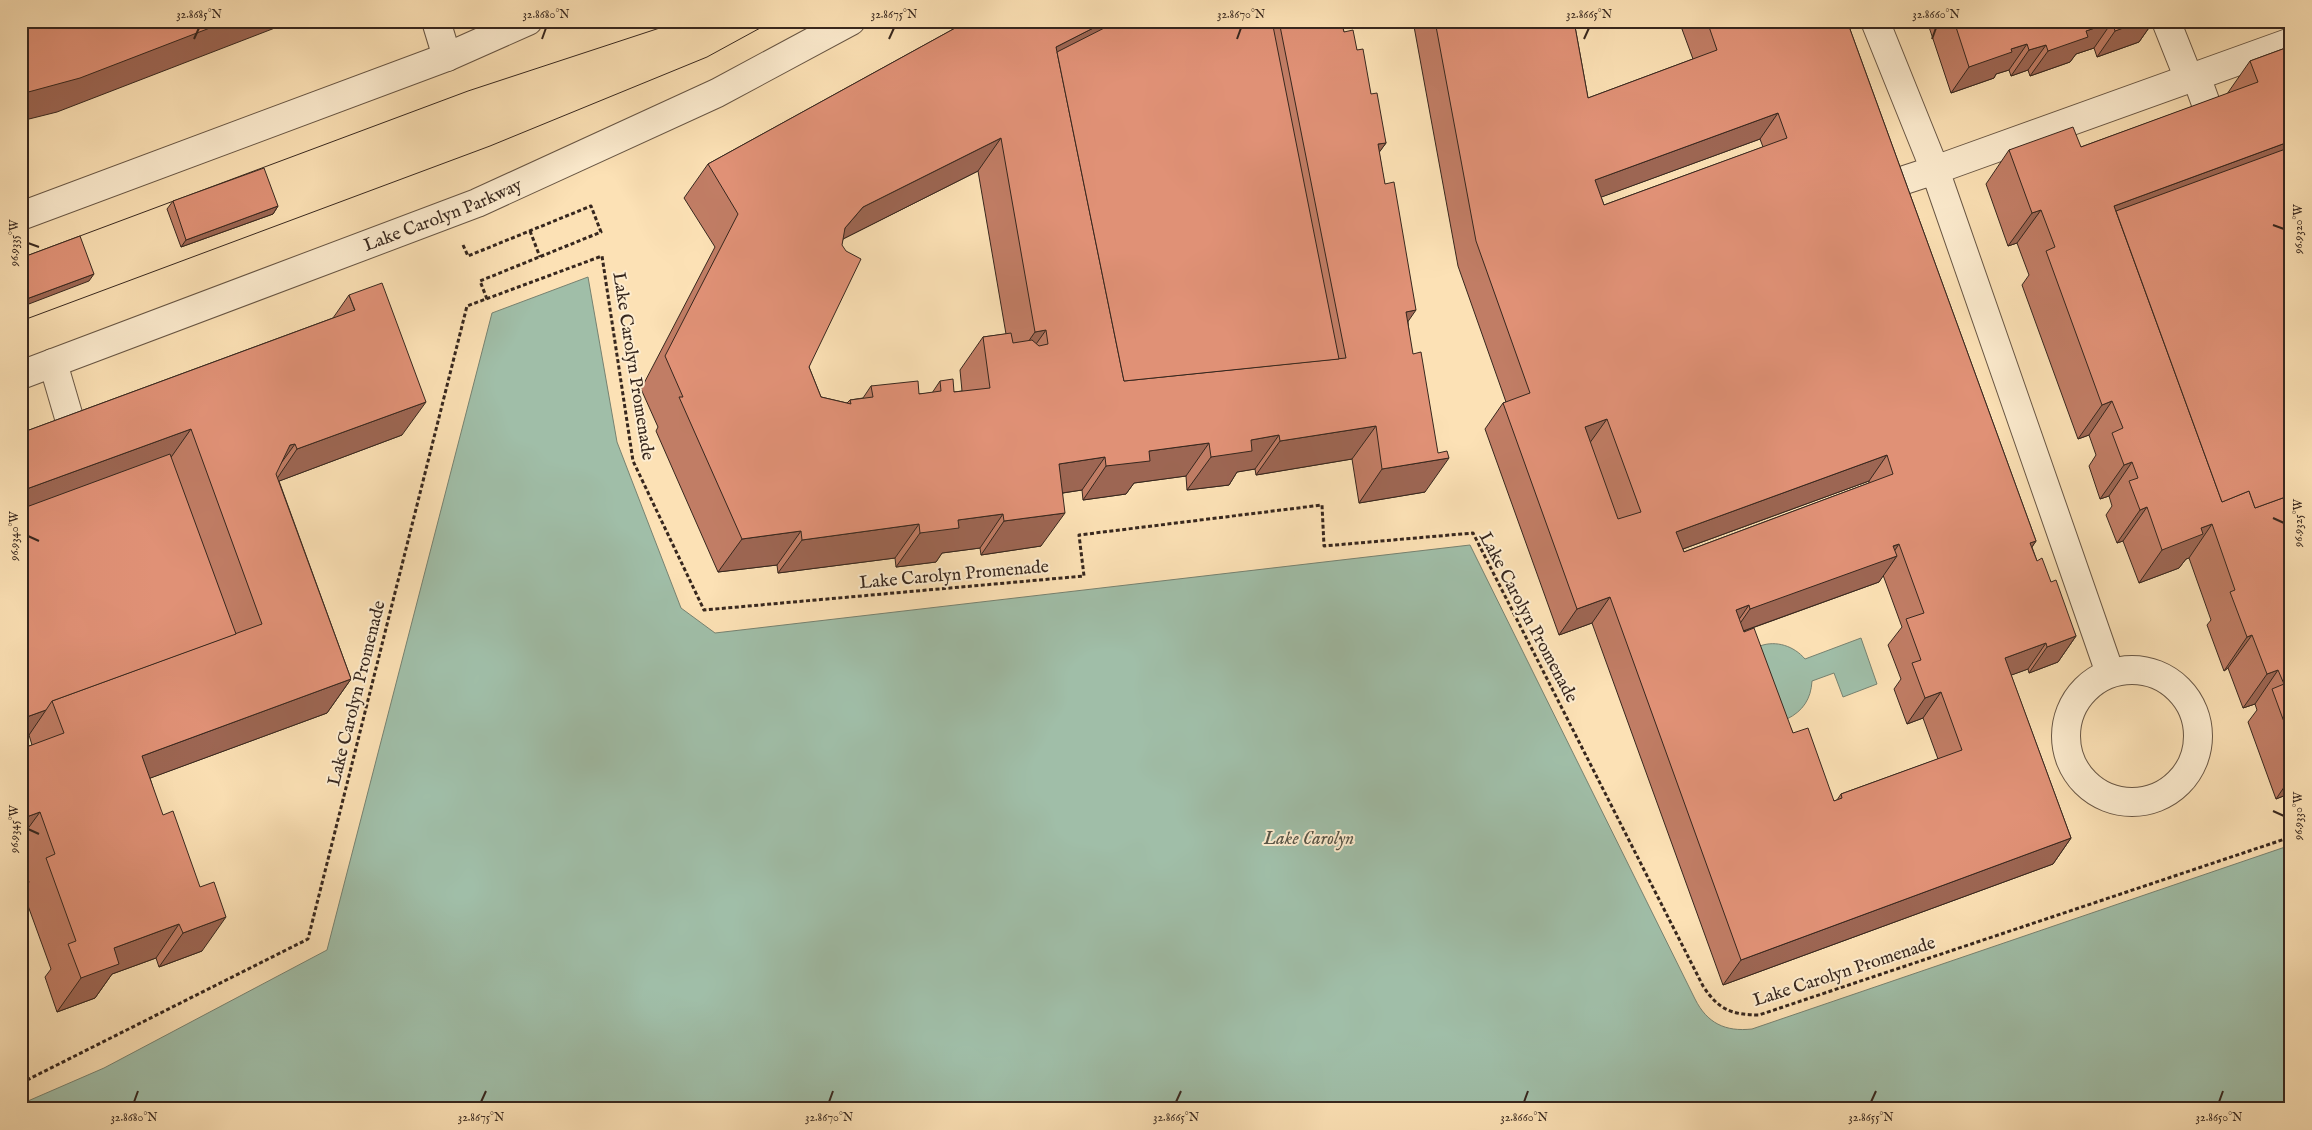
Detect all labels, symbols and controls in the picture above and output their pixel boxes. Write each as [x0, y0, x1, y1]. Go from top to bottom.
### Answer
text: 32.8685°N [176, 7, 222, 22]
text: 32.8680°N [522, 7, 570, 22]
text: 32.8675°N [871, 7, 918, 22]
text: 32.8670°N [1217, 7, 1266, 22]
text: 32.8665°N [1566, 7, 1613, 22]
text: 32.8660°N [1912, 7, 1960, 22]
street label: Lake Carolyn Parkway [360, 174, 526, 258]
text: 96.9320°W [2291, 204, 2306, 255]
text: 96.9335°W [7, 219, 22, 267]
street label: Lake Carolyn Promenade [606, 270, 659, 462]
text: 96.9325°W [2291, 499, 2306, 548]
text: 96.9340°W [7, 511, 22, 562]
street label: Lake Carolyn Promenade [1473, 528, 1583, 707]
street label: Lake Carolyn Promenade [858, 556, 1050, 595]
street label: Lake Carolyn Promenade [323, 598, 392, 788]
text: 96.9330°W [2291, 791, 2306, 841]
text: 96.9345°W [7, 804, 22, 854]
water label: Lake Carolyn [1263, 827, 1354, 851]
street label: Lake Carolyn Promenade [1750, 932, 1939, 1013]
text: 32.8680°N [110, 1110, 158, 1125]
text: 32.8675°N [458, 1110, 505, 1125]
text: 32.8670°N [805, 1110, 854, 1125]
text: 32.8665°N [1153, 1110, 1200, 1125]
text: 32.8660°N [1500, 1110, 1548, 1125]
text: 32.8655°N [1848, 1110, 1894, 1125]
text: 32.8650°N [2196, 1110, 2243, 1125]

